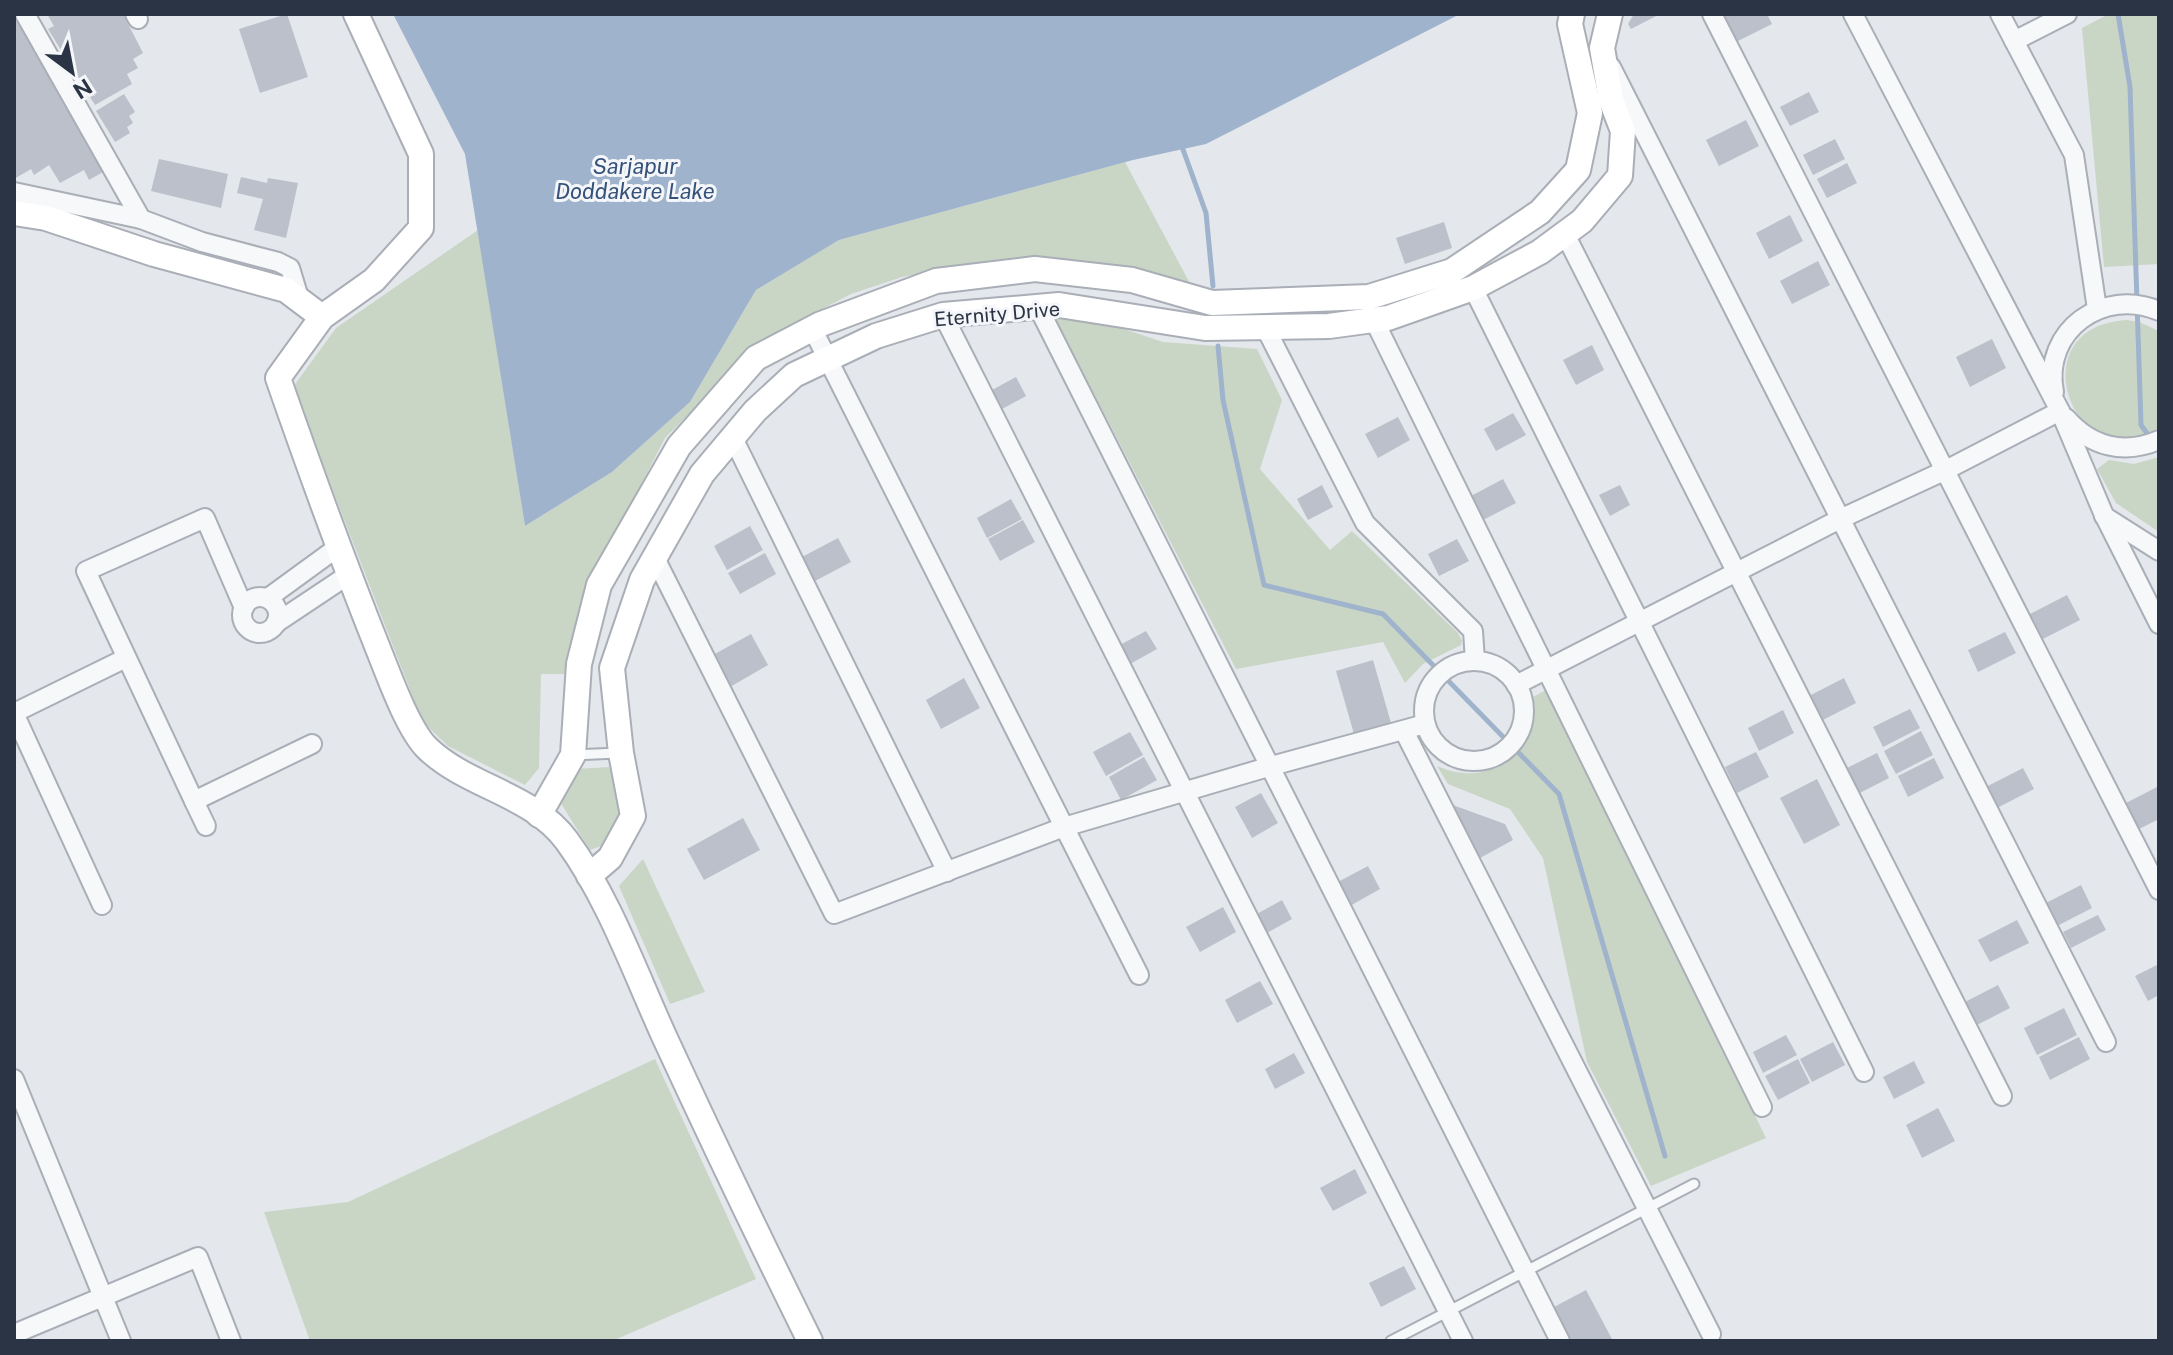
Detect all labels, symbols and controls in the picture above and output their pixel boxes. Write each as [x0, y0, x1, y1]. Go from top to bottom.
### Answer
north arrow [32, 32, 112, 112]
text: N [68, 73, 97, 105]
water label: Sarjapur Doddakere Lake [555, 153, 715, 204]
street label: Eternity Drive [933, 297, 1061, 331]

